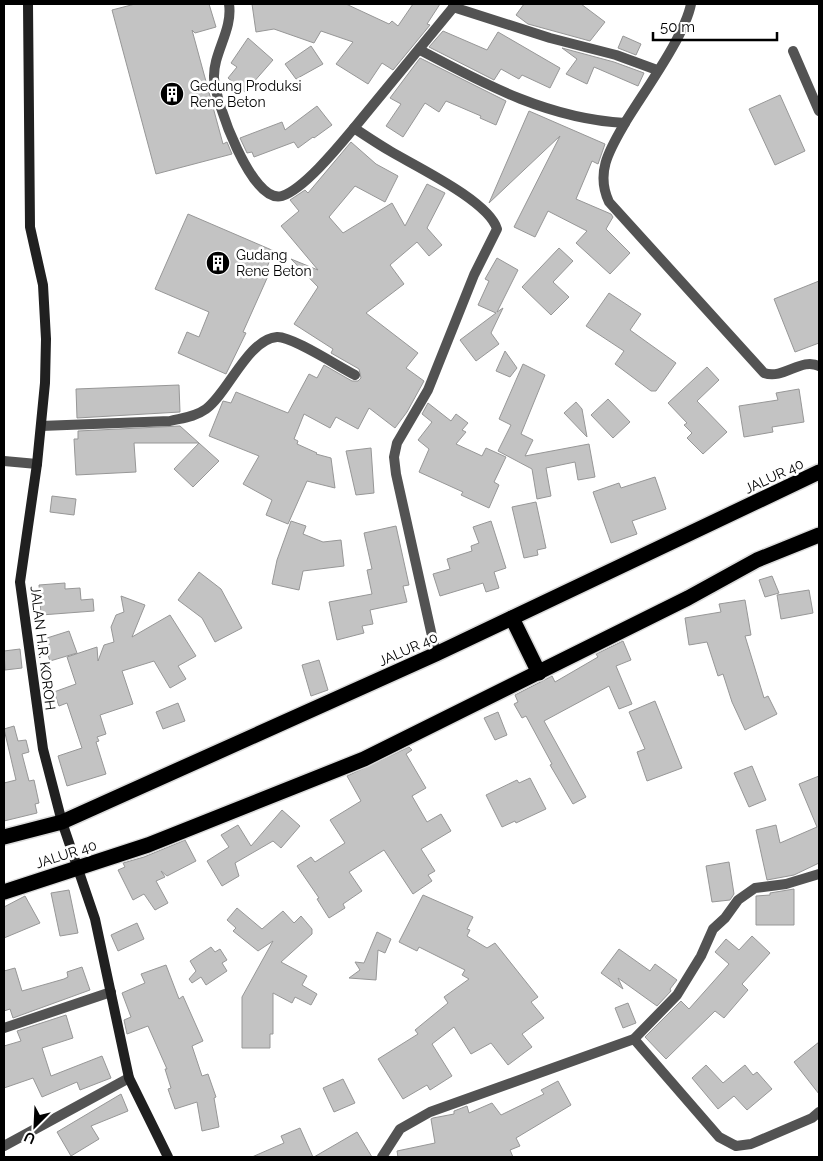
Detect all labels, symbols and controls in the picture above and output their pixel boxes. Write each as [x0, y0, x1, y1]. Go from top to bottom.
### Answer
scale bar [653, 10, 777, 42]
text: 50 m [660, 18, 695, 36]
place label: Gedung Produksi Rene Beton [190, 78, 302, 110]
building icon: Gedung Produksi Rene Beton [159, 81, 185, 107]
place label: Gudang Rene Beton [236, 247, 312, 279]
building icon: Gudang Rene Beton [205, 250, 231, 276]
street label: JALUR 40 [742, 455, 806, 497]
street label: JALAN H.R. KOROH [27, 585, 59, 711]
street label: JALUR 40 [376, 629, 440, 669]
street label: JALUR 40 [33, 837, 99, 871]
north arrow [10, 1101, 60, 1151]
text: U [22, 1128, 38, 1147]

